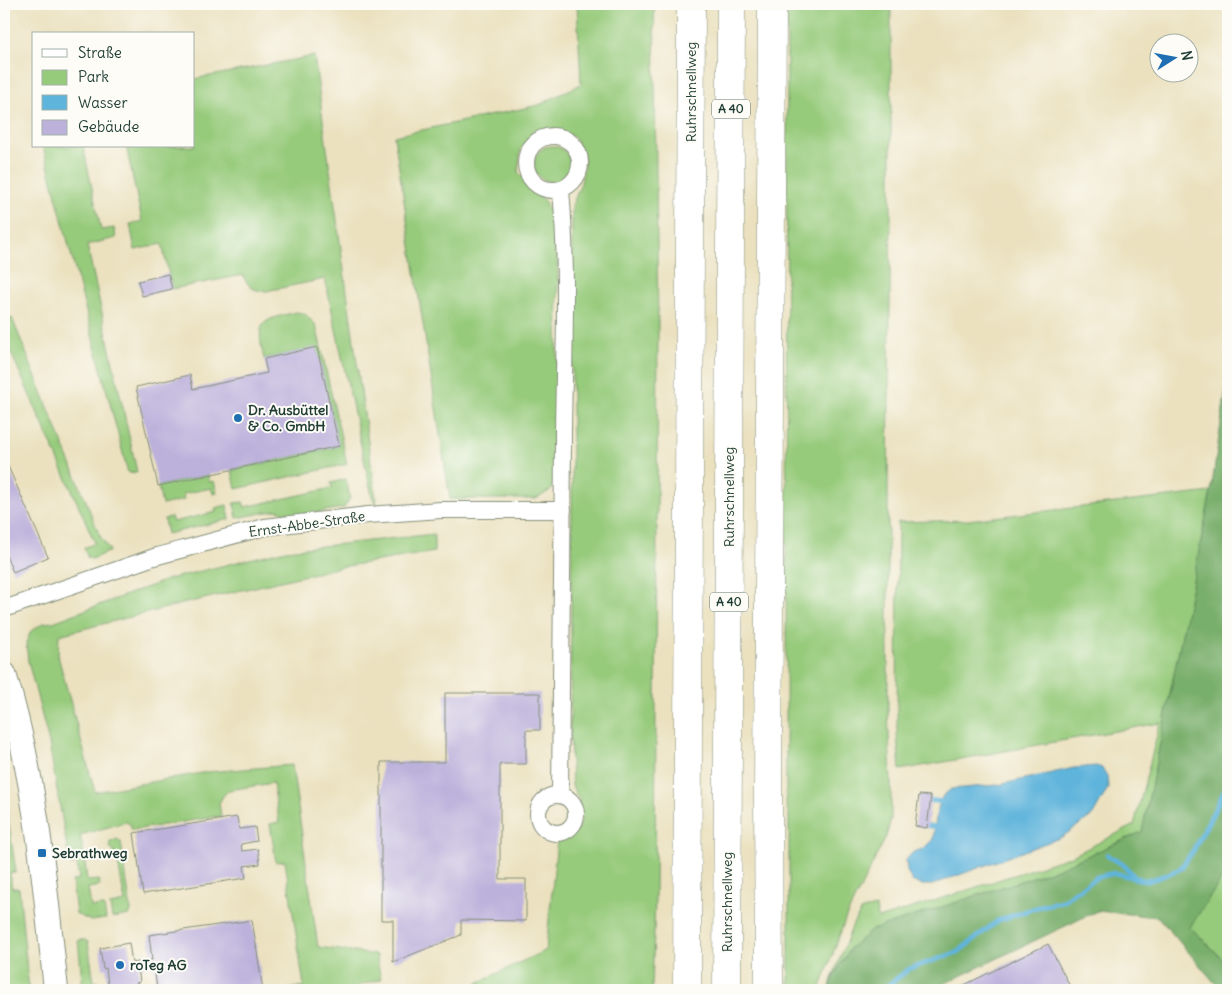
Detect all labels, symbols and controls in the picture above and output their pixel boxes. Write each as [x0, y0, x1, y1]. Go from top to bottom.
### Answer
legend [32, 32, 195, 148]
north arrow [1150, 32, 1200, 82]
street label: Ruhrschnellweg [682, 42, 700, 142]
text: Straße [78, 43, 122, 62]
text: N [1177, 49, 1197, 62]
text: Park [78, 67, 109, 86]
text: Wasser [78, 93, 128, 112]
road number: A 40 [712, 100, 750, 118]
text: Gebäude [78, 117, 139, 136]
place label: Dr. Ausbüttel & Co. GmbH [248, 401, 328, 435]
marker: Dr. Ausbüttel & Co. GmbH [232, 412, 244, 424]
street label: Ruhrschnellweg [720, 447, 738, 547]
street label: Ernst-Abbe-Straße [248, 507, 366, 541]
road number: A 40 [710, 592, 748, 612]
place label: Sebrathweg [52, 844, 128, 862]
marker: Sebrathweg [36, 847, 48, 859]
street label: Ruhrschnellweg [718, 852, 736, 952]
place label: roTeg AG [130, 956, 187, 974]
marker: roTeg AG [114, 959, 126, 971]

